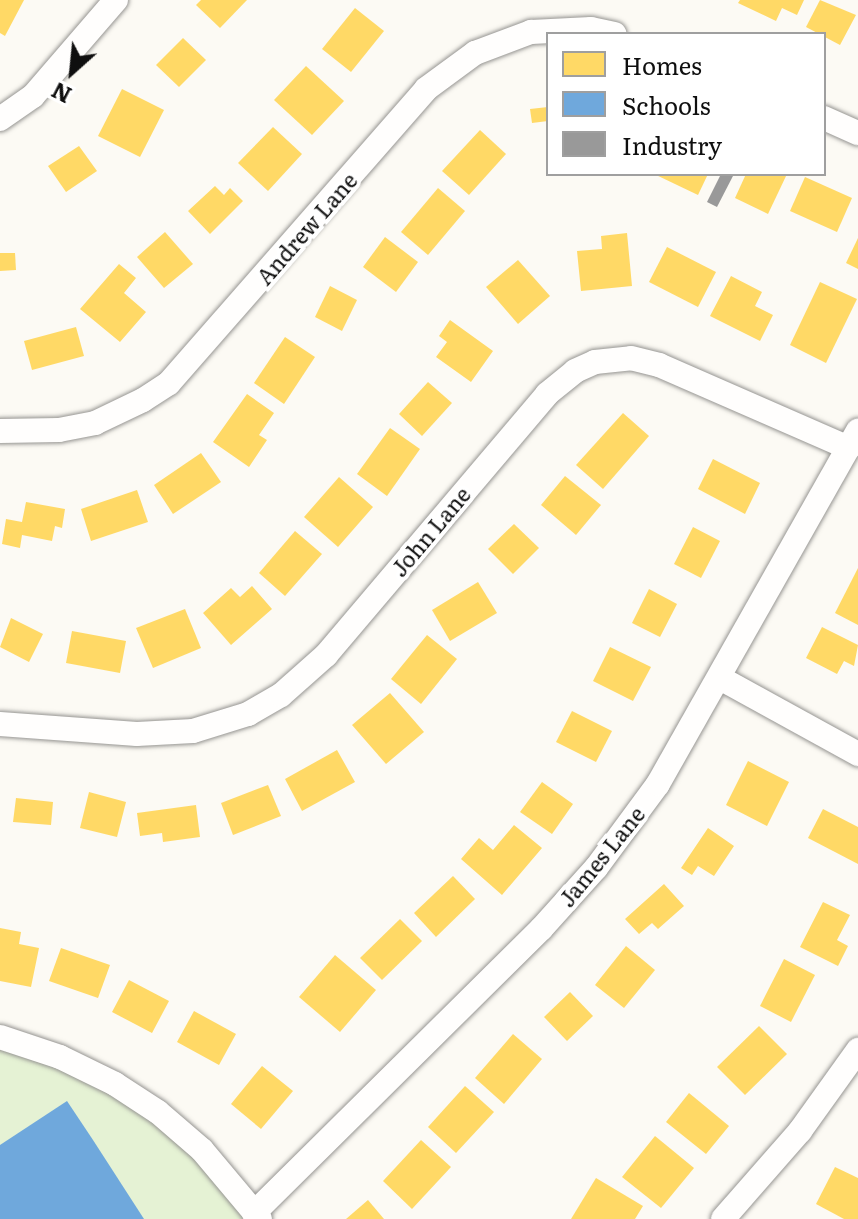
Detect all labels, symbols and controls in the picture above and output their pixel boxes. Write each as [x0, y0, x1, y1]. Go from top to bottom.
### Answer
north arrow [32, 32, 112, 112]
legend [546, 32, 826, 176]
text: Homes [622, 47, 702, 82]
text: N [45, 75, 77, 113]
text: Schools [622, 87, 711, 122]
text: Industry [622, 127, 722, 162]
street label: Andrew Lane [250, 167, 362, 289]
street label: John Lane [385, 481, 475, 581]
street label: James Lane [553, 801, 649, 911]

